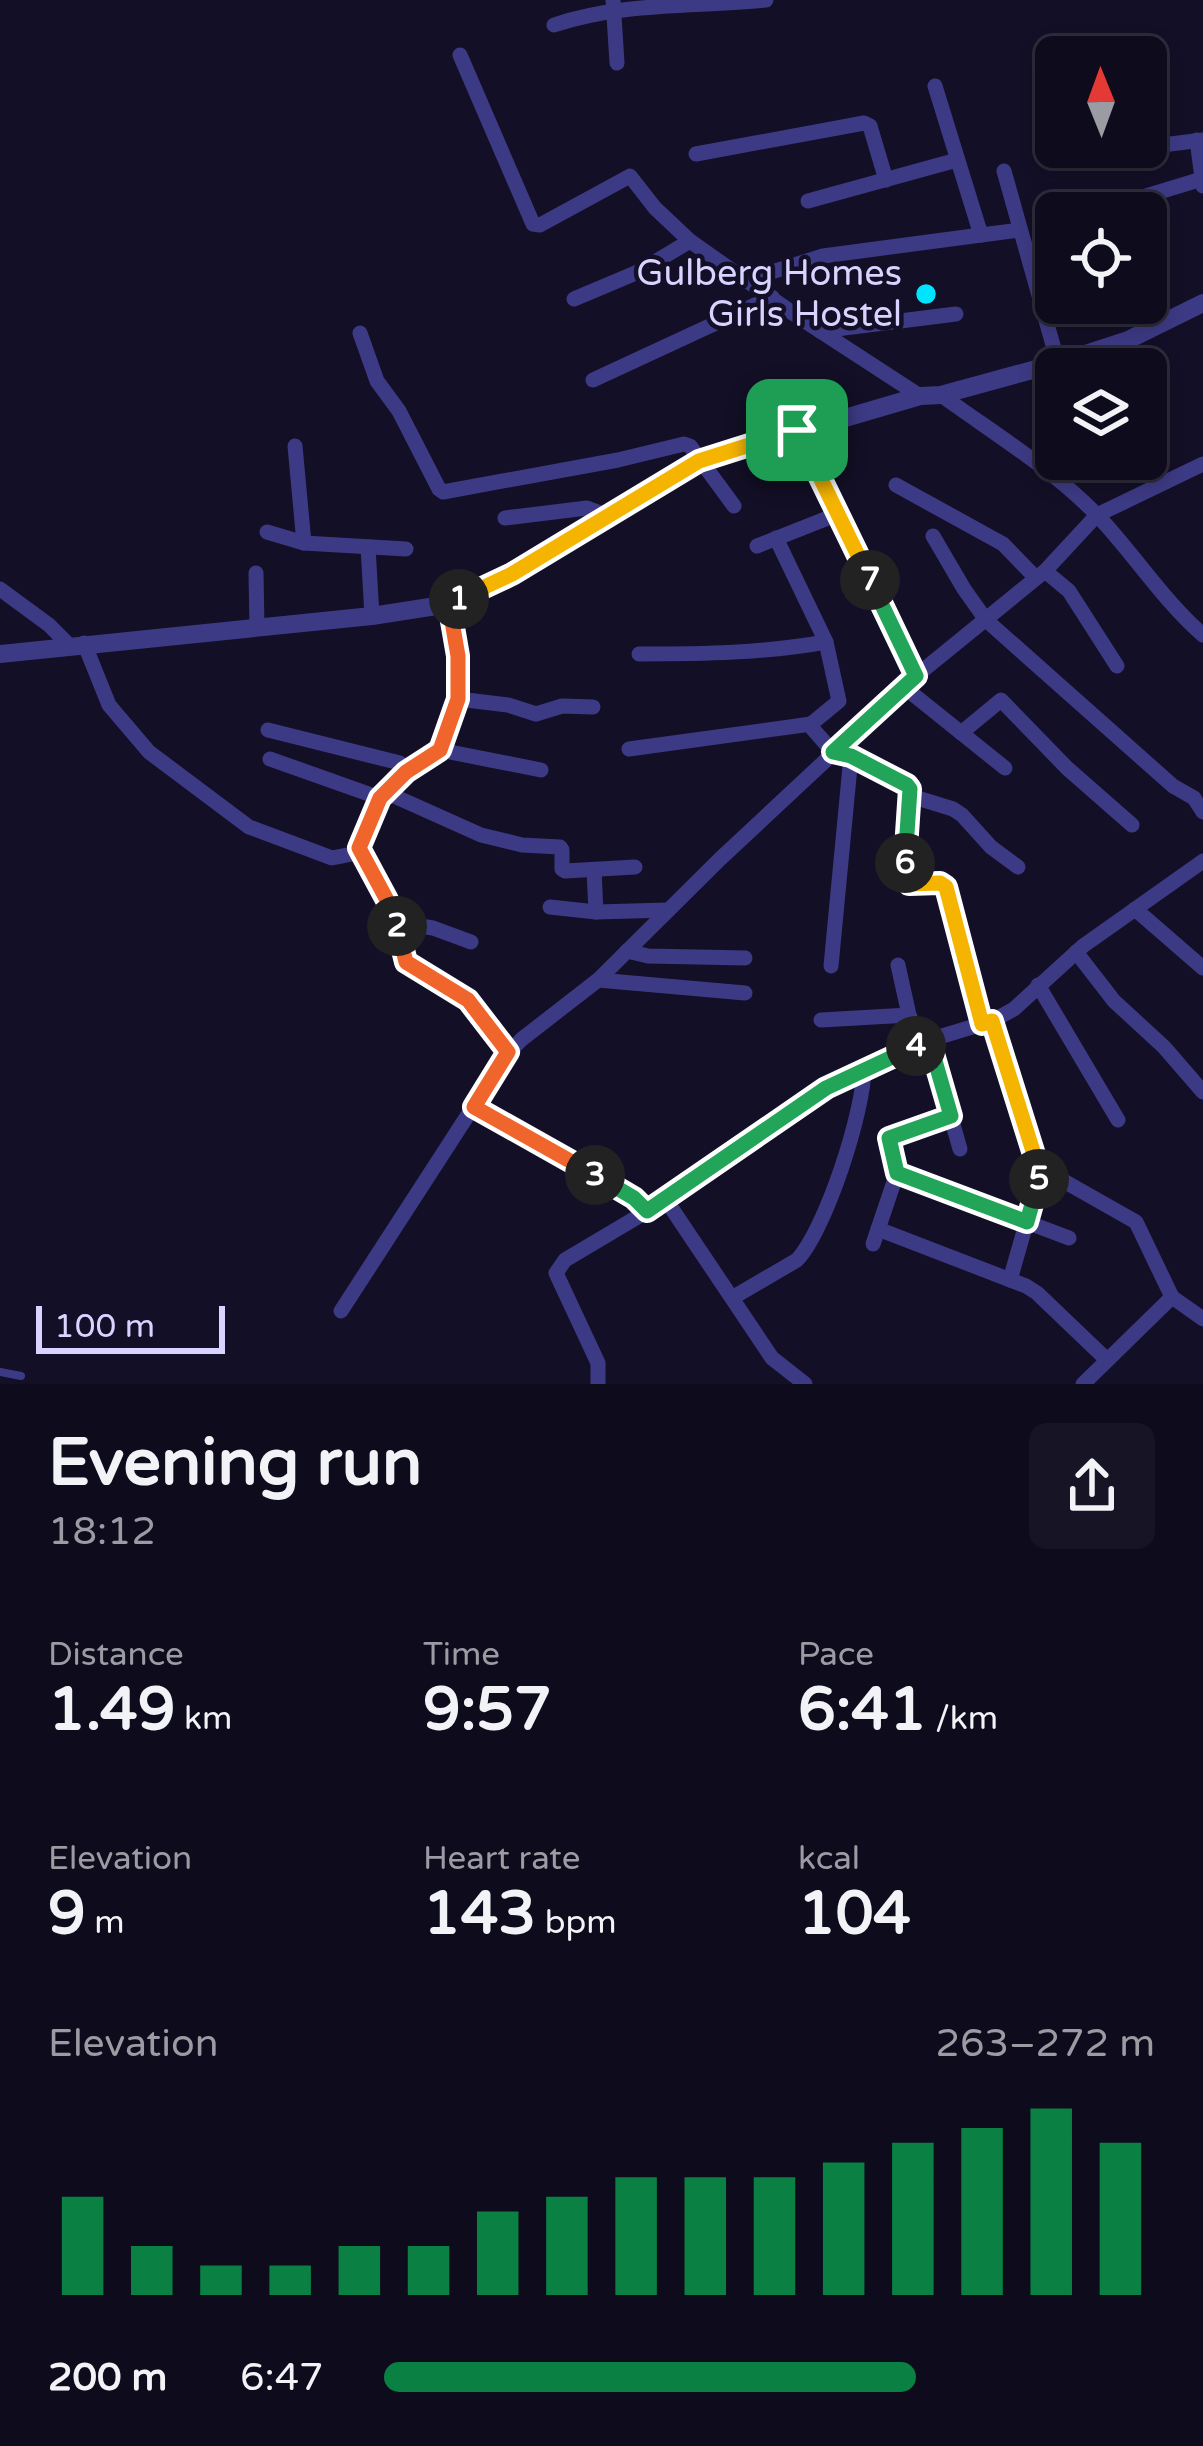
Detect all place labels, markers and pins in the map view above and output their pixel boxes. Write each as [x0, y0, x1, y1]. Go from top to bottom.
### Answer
place label: Gulberg Homes Girls Hostel [636, 252, 902, 336]
marker: Gulberg Homes Girls Hostel [913, 281, 939, 307]
pin [746, 379, 848, 481]
pin: 7 [840, 550, 900, 610]
pin: 1 [429, 569, 489, 629]
pin: 6 [875, 833, 935, 893]
pin: 2 [367, 896, 427, 956]
pin: 4 [886, 1016, 946, 1076]
pin: 3 [565, 1145, 625, 1205]
pin: 5 [1009, 1149, 1069, 1209]

